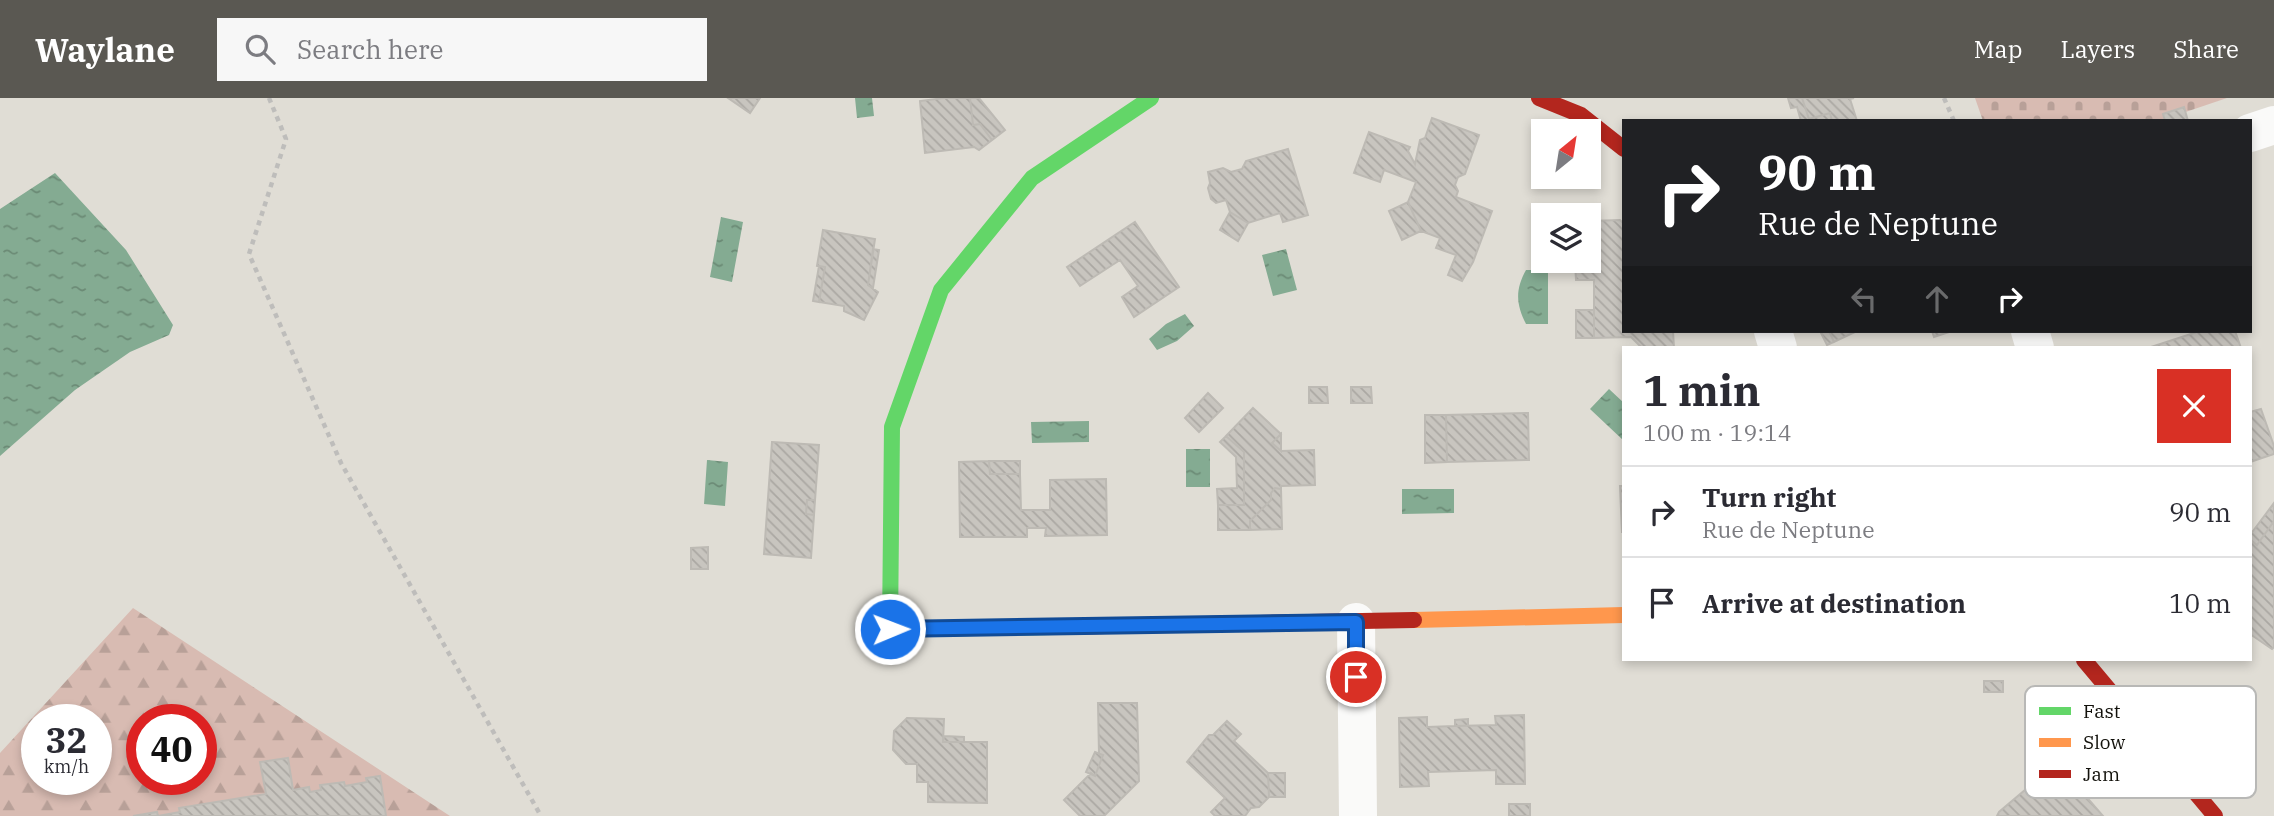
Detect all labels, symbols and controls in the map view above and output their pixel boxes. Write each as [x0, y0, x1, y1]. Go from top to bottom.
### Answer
search box [217, 18, 707, 81]
text: Waylane [35, 28, 175, 71]
icon: search [241, 30, 279, 68]
text: Search here [297, 32, 443, 66]
text: Map [1974, 33, 2022, 65]
text: Layers [2060, 33, 2135, 65]
text: Share [2173, 33, 2239, 65]
north arrow [1531, 119, 1601, 189]
map controls [1531, 119, 1601, 273]
text: 90 m [1758, 140, 1876, 203]
icon: right [1643, 147, 1734, 238]
text: Rue de Neptune [1758, 202, 1998, 244]
button: layers [1531, 203, 1601, 273]
icon: left [1845, 280, 1883, 318]
icon: ahead [1918, 280, 1956, 318]
icon: right [1991, 280, 2029, 318]
text: 1 min [1643, 363, 1761, 418]
button: close [2157, 369, 2231, 443]
text: 100 m · 19:14 [1643, 417, 1792, 447]
text: Turn right [1702, 480, 1836, 514]
icon: right [1643, 493, 1681, 531]
text: 90 m [2169, 495, 2231, 529]
text: Rue de Neptune [1702, 514, 1874, 544]
icon: arrive [1643, 584, 1681, 622]
text: Arrive at destination [1702, 586, 1966, 620]
text: 10 m [2169, 586, 2231, 620]
position arrow [853, 592, 927, 666]
pin [1326, 647, 1386, 707]
icon: arrive [1337, 658, 1375, 696]
legend [2025, 686, 2256, 798]
text: Fast [2083, 699, 2121, 723]
speed limit sign: 40 [126, 704, 217, 795]
text: 32 [45, 717, 88, 763]
text: Slow [2083, 730, 2125, 754]
text: km/h [44, 755, 89, 778]
text: Jam [2083, 762, 2120, 786]

